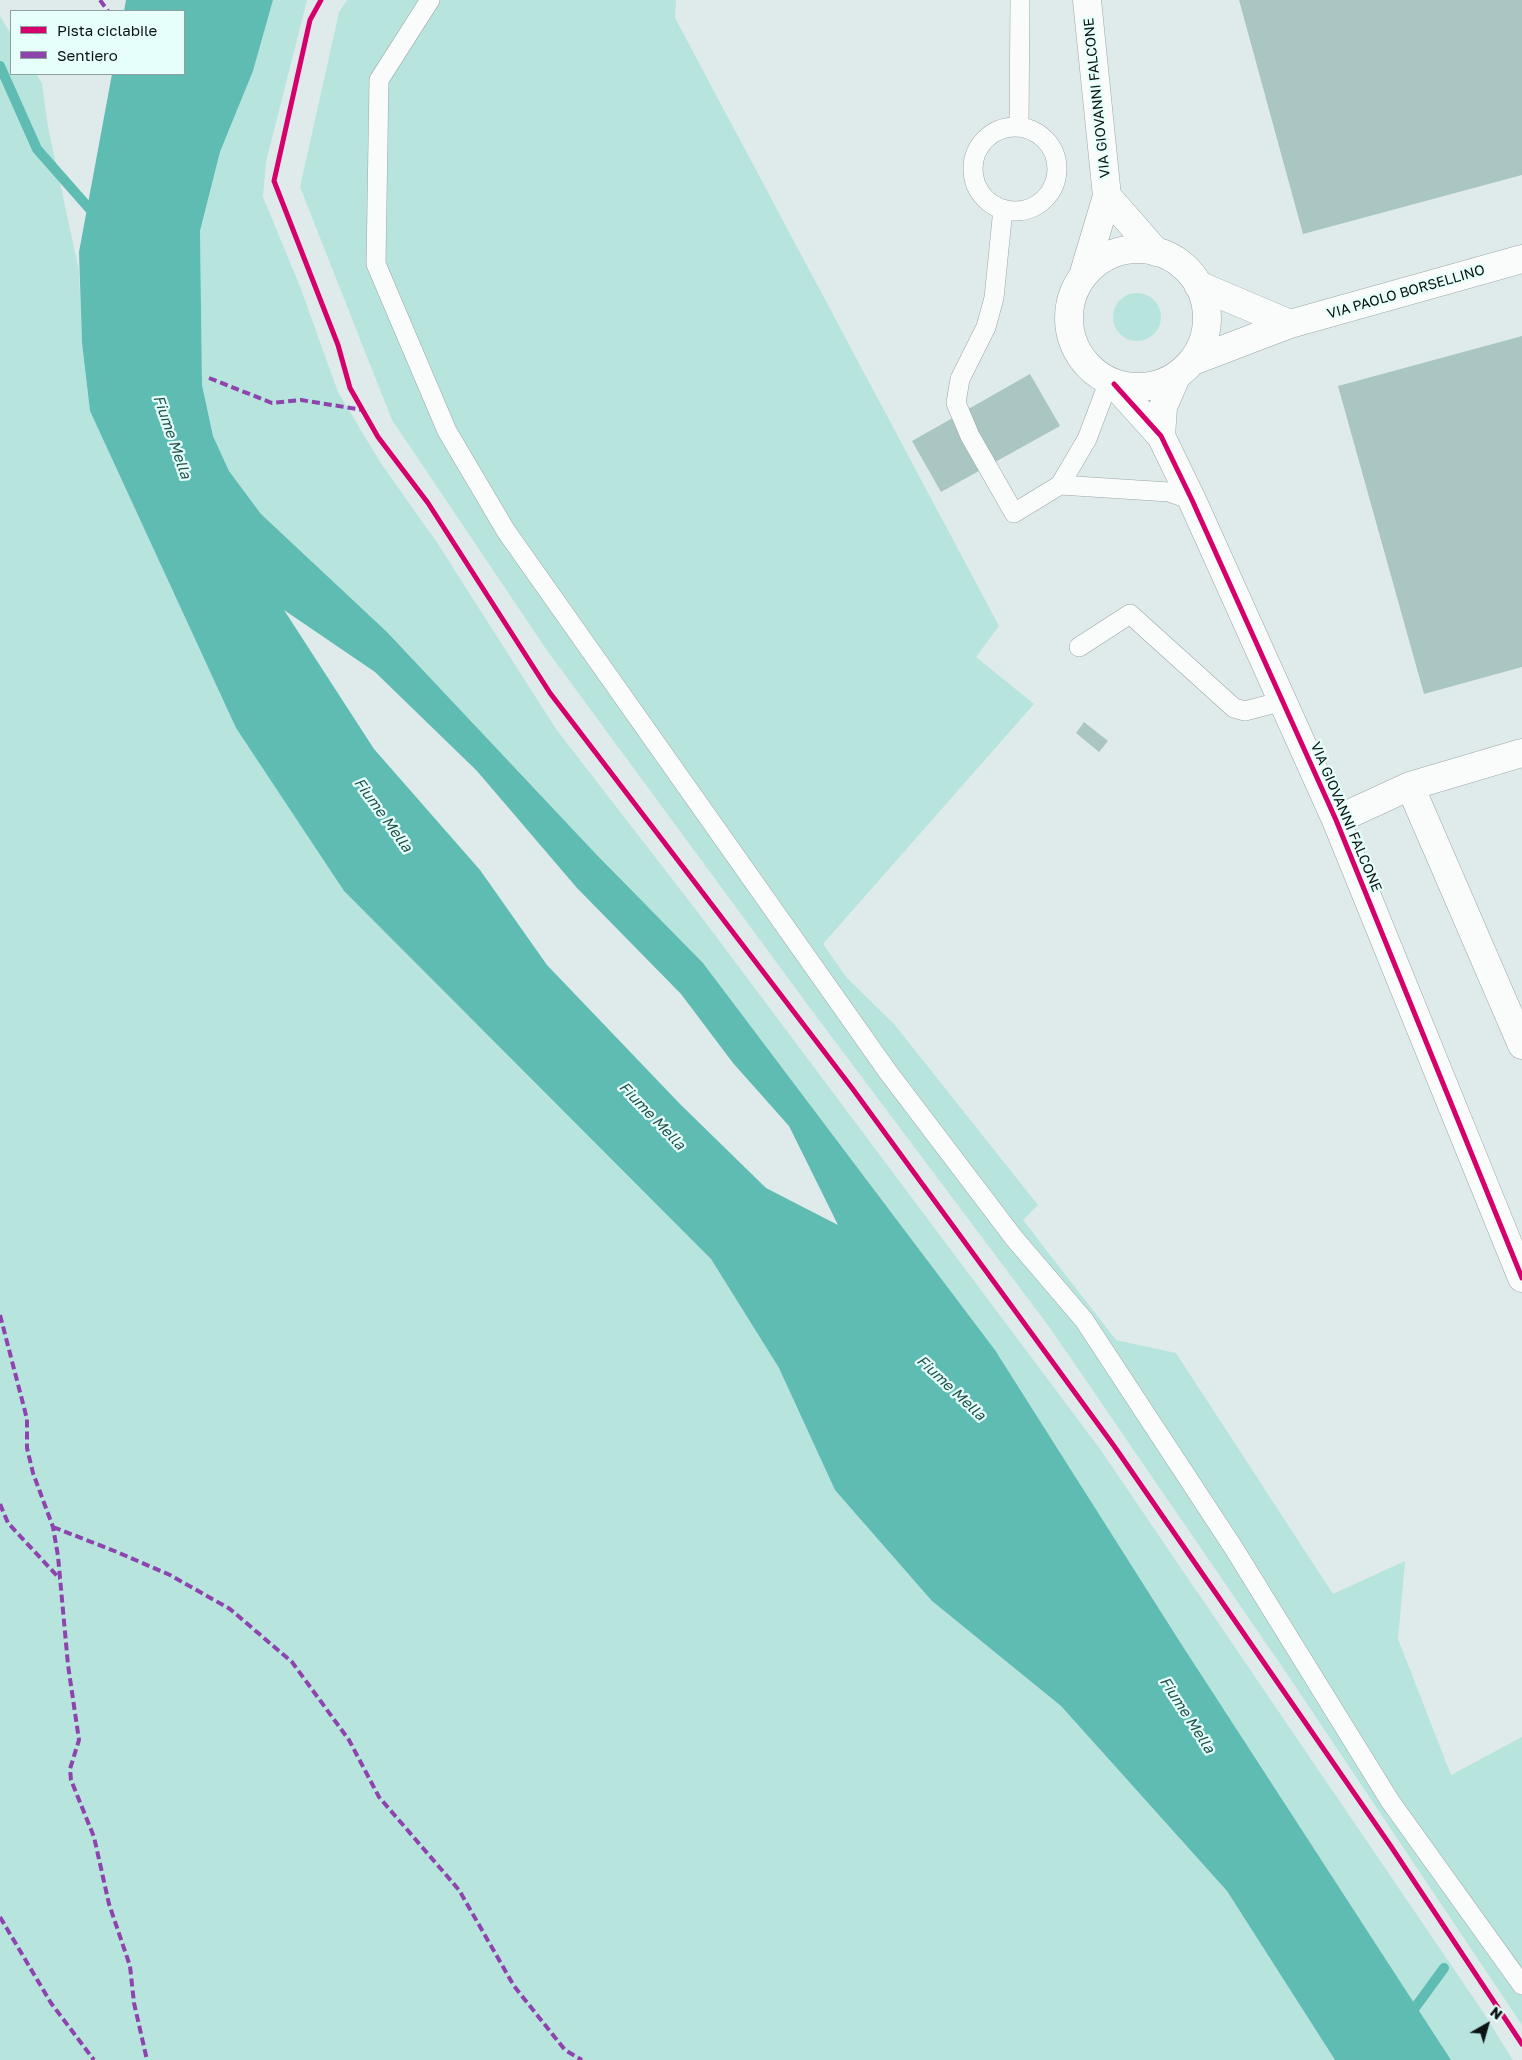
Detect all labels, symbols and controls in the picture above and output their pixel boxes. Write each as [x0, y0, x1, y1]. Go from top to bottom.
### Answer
legend [10, 10, 185, 75]
street label: VIA GIOVANNI FALCONE [1080, 17, 1114, 179]
text: Pista ciclabile [57, 21, 157, 39]
text: Sentiero [57, 46, 118, 64]
street label: VIA PAOLO BORSELLINO [1325, 261, 1487, 323]
water label: Fiume Mella [149, 393, 195, 481]
street label: VIA GIOVANNI FALCONE [1307, 740, 1385, 894]
water label: Fiume Mella [350, 774, 416, 856]
water label: Fiume Mella [615, 1078, 689, 1154]
water label: Fiume Mella [913, 1352, 989, 1424]
water label: Fiume Mella [1156, 1673, 1218, 1757]
north arrow [1462, 2000, 1512, 2050]
text: N [1487, 2003, 1506, 2023]

